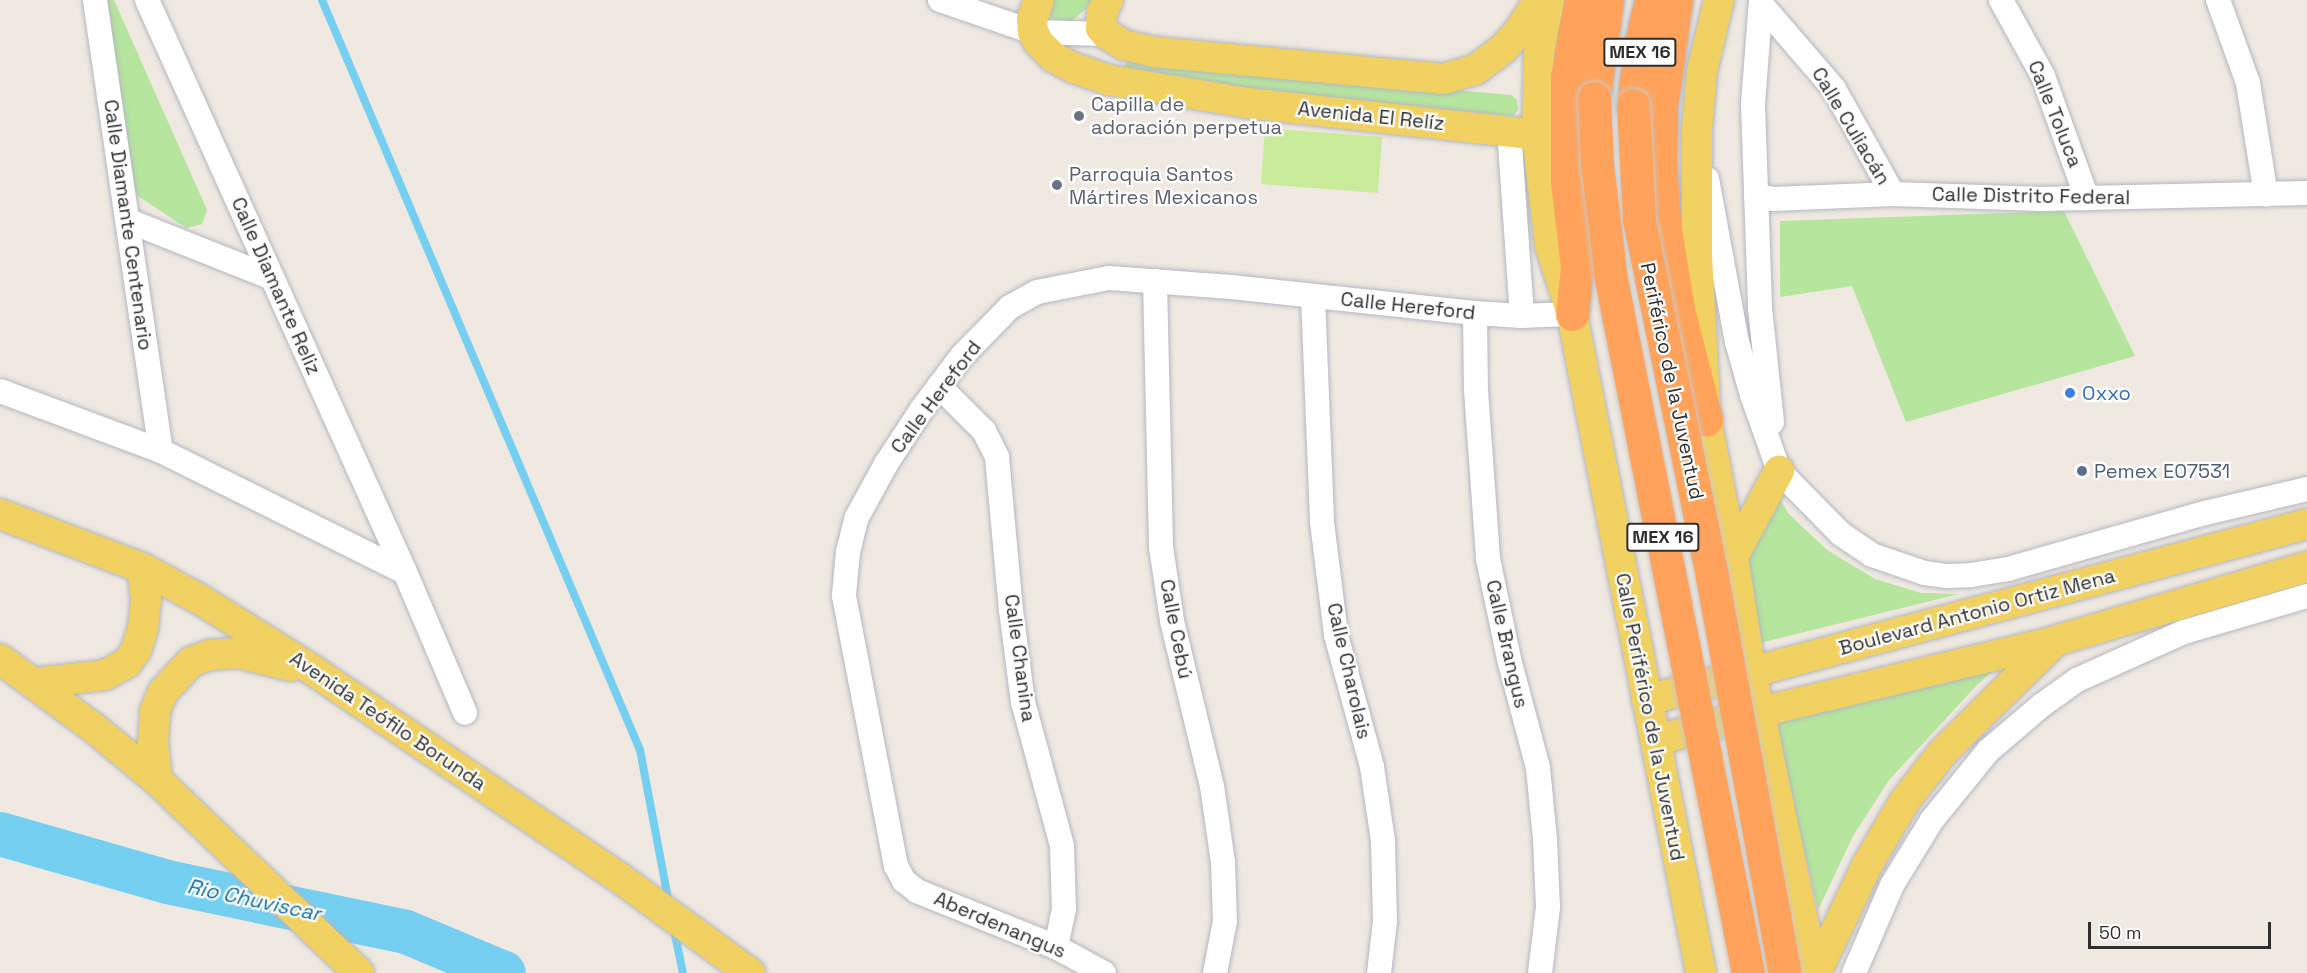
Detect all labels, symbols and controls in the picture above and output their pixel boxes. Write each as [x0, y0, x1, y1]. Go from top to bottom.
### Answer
road number: MEX 16 [1602, 37, 1678, 67]
street label: Calle Toluca [2023, 57, 2087, 171]
street label: Calle Culiacán [1806, 63, 1896, 189]
place label: Capilla de adoración perpetua [1091, 92, 1282, 139]
street label: Avenida El Relíz [1297, 96, 1445, 136]
street label: Calle Diamante Centenario [98, 98, 158, 352]
marker: Capilla de adoración perpetua [1072, 109, 1086, 123]
place label: Parroquia Santos Mártires Mexicanos [1069, 162, 1258, 209]
marker: Parroquia Santos Mártires Mexicanos [1050, 178, 1064, 192]
street label: Calle Distrito Federal [1932, 182, 2130, 210]
street label: Calle Diamante Reliz [226, 193, 326, 379]
street label: Periférico de la Juventud [1635, 260, 1709, 502]
street label: Calle Hereford [1339, 287, 1477, 325]
street label: Calle Hereford [886, 336, 986, 458]
place label: Oxxo [2082, 381, 2131, 405]
marker: Oxxo [2063, 386, 2077, 400]
place label: Pemex E07531 [2094, 459, 2230, 483]
marker: Pemex E07531 [2075, 464, 2089, 478]
road number: MEX 16 [1626, 522, 1700, 552]
street label: Boulevard Antonio Ortiz Mena [1836, 563, 2118, 661]
street label: Calle Periférico de la Juventud [1610, 571, 1690, 863]
street label: Calle Cebú [1155, 577, 1197, 681]
street label: Calle Brangus [1481, 578, 1533, 710]
street label: Calle Chanina [999, 593, 1041, 723]
street label: Calle Charolais [1322, 601, 1376, 741]
street label: Avenida Teófilo Borunda [285, 646, 491, 796]
water label: Rio Chuviscar [185, 874, 323, 926]
street label: Aberdenangus [930, 886, 1070, 964]
scale bar [2091, 910, 2274, 948]
text: 50 m [2099, 921, 2141, 944]

